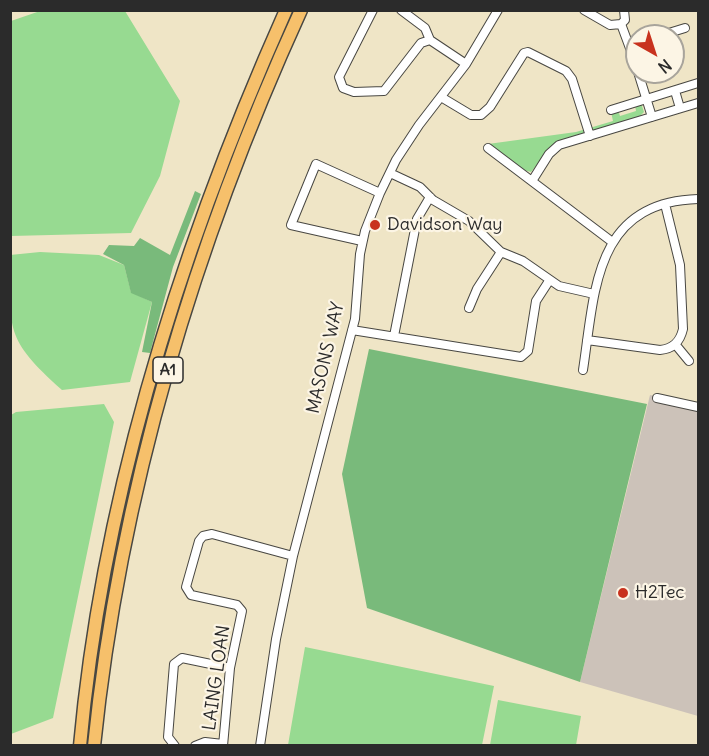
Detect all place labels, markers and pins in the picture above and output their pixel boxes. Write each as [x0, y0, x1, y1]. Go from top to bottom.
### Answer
place label: Davidson Way [387, 214, 503, 236]
marker: Davidson Way [368, 218, 382, 232]
place label: H2Tec [635, 582, 685, 604]
marker: H2Tec [616, 586, 630, 600]

